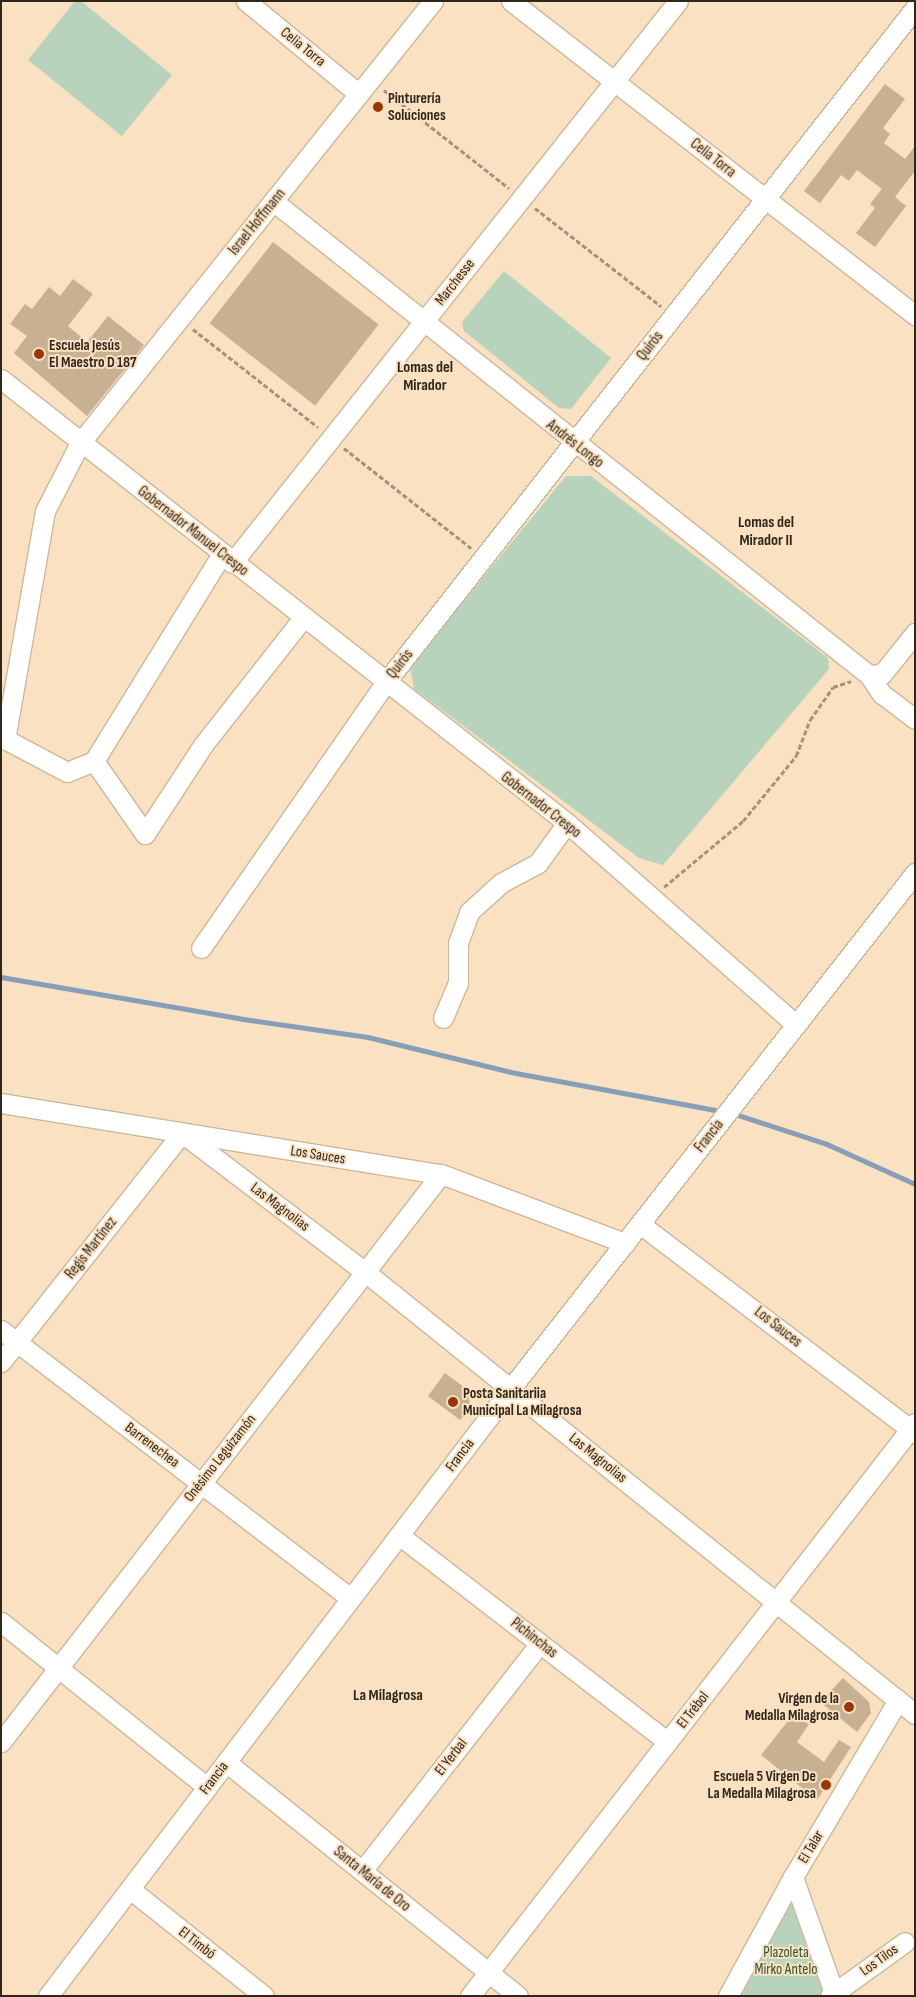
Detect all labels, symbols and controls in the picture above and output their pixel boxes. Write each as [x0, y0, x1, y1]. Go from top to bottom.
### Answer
street label: Celia Torra [277, 23, 329, 71]
place label: Pinturería Soluciones [388, 89, 446, 124]
marker: Pinturería Soluciones [372, 101, 384, 113]
street label: Celia Torra [687, 135, 739, 181]
street label: Israel Hoffmann [225, 185, 289, 259]
street label: Marchesse [431, 255, 479, 309]
street label: Quirós [633, 328, 667, 364]
place label: Escuela Jesús El Maestro D 187 [49, 336, 137, 371]
marker: Escuela Jesús El Maestro D 187 [33, 348, 45, 360]
district label: Lomas del Mirador [397, 358, 453, 396]
street label: Andrés Longo [543, 416, 607, 472]
street label: Gobernador Manuel Crespo [134, 482, 252, 580]
district label: Lomas del Mirador II [738, 513, 794, 551]
street label: Quirós [383, 646, 417, 682]
street label: Gobernador Crespo [497, 768, 585, 842]
street label: Francia [691, 1116, 727, 1156]
street label: Los Sauces [289, 1142, 347, 1168]
street label: Las Magnolias [247, 1179, 313, 1235]
street label: Regis Martínez [61, 1213, 121, 1283]
street label: Los Sauces [751, 1303, 805, 1351]
place label: Posta Sanitariia Municipal La Milagrosa [463, 1384, 582, 1419]
marker: Posta Sanitariia Municipal La Milagrosa [447, 1396, 459, 1408]
street label: Onésimo Leguizamón [180, 1411, 260, 1505]
street label: Barrenechea [121, 1419, 183, 1471]
street label: Las Magnolias [565, 1429, 631, 1487]
street label: Francia [442, 1435, 478, 1475]
street label: Pichinchas [507, 1614, 561, 1662]
district label: La Milagrosa [353, 1686, 423, 1706]
street label: El Trébol [673, 1688, 713, 1732]
place label: Virgen de la Medalla Milagrosa [745, 1689, 839, 1724]
marker: Virgen de la Medalla Milagrosa [843, 1701, 855, 1713]
street label: El Yerbal [431, 1735, 471, 1779]
street label: Francia [196, 1758, 232, 1798]
place label: Escuela 5 Virgen De La Medalla Milagrosa [707, 1767, 816, 1802]
marker: Escuela 5 Virgen De La Medalla Milagrosa [820, 1779, 832, 1791]
street label: El Talar [794, 1827, 828, 1867]
street label: Santa María de Oro [330, 1843, 414, 1915]
street label: El Timbó [175, 1923, 219, 1963]
street label: Los Tilos [856, 1940, 902, 1980]
park label: Plazoleta Mirko Antelo [755, 1943, 817, 1978]

